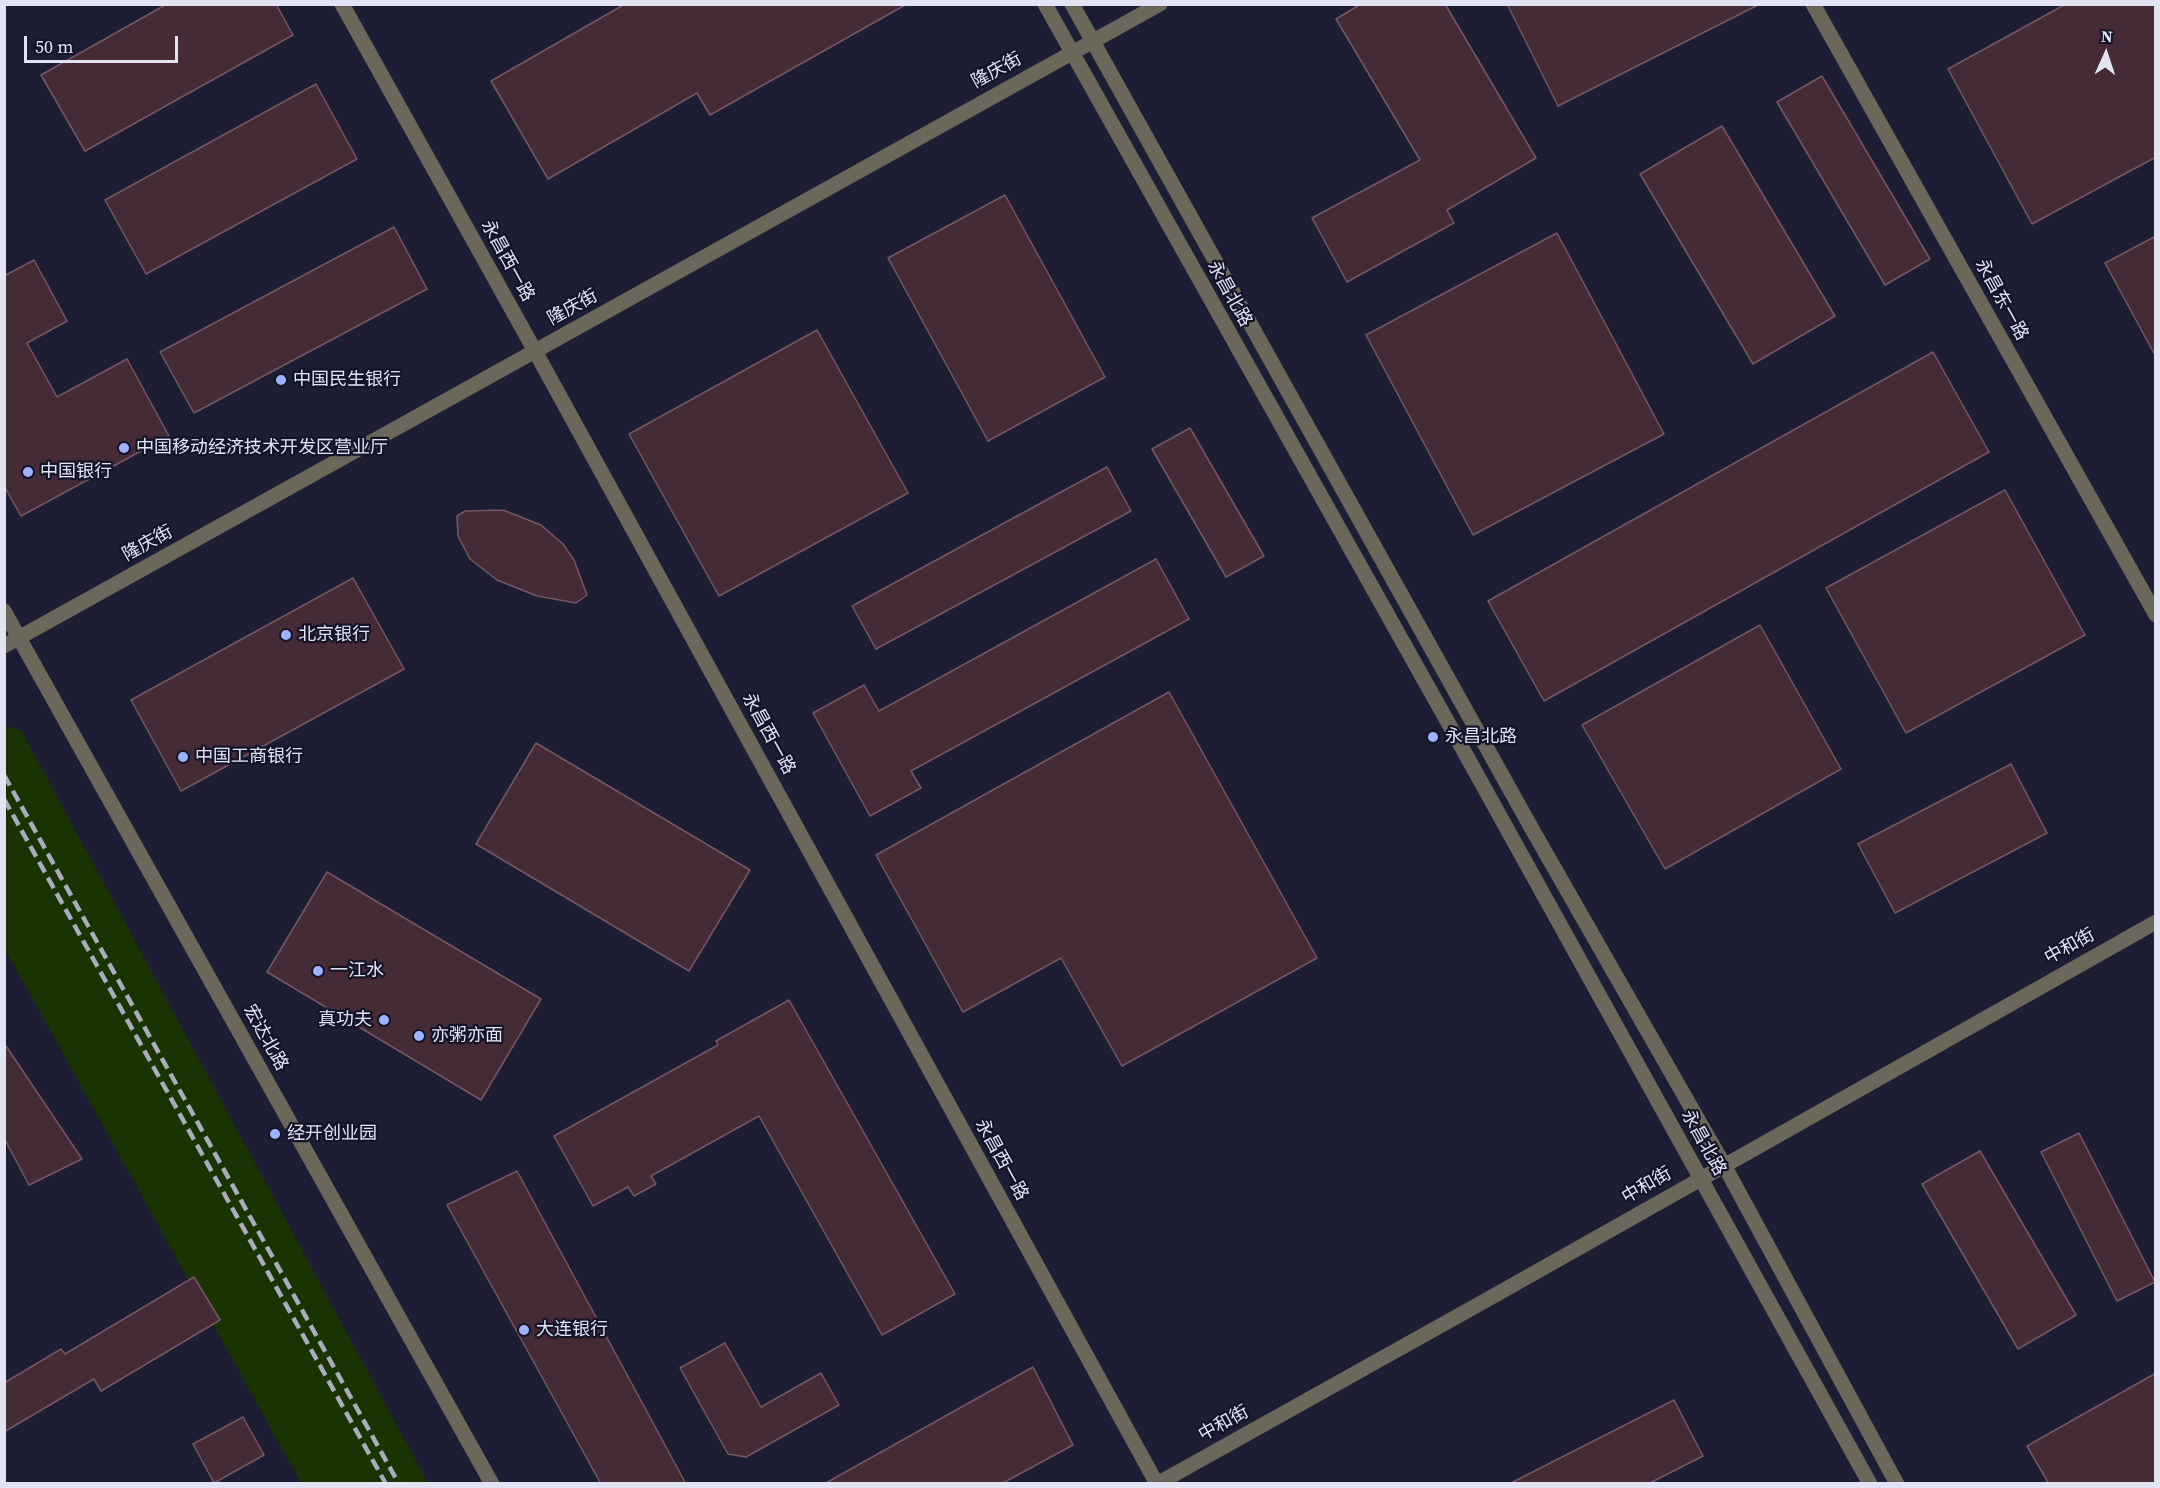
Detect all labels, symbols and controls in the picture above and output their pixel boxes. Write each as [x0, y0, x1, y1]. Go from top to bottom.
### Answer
scale bar [27, 24, 182, 62]
north arrow [2076, 24, 2136, 84]
text: N [2101, 25, 2113, 47]
text: 50 m [35, 34, 73, 59]
street label: 隆庆街 [968, 48, 1026, 94]
street label: 永昌西一路 [476, 216, 538, 306]
street label: 永昌东一路 [1970, 255, 2032, 345]
street label: 永昌北路 [1202, 257, 1256, 331]
street label: 隆庆街 [544, 285, 602, 331]
place label: 中国民生银行 [293, 369, 401, 391]
marker: 中国民生银行 [274, 373, 288, 387]
place label: 中国移动经济技术开发区营业厅 [136, 437, 388, 459]
marker: 中国移动经济技术开发区营业厅 [117, 441, 131, 455]
place label: 中国银行 [40, 461, 112, 483]
marker: 中国银行 [21, 465, 35, 479]
street label: 隆庆街 [119, 521, 177, 567]
place label: 北京银行 [298, 624, 370, 646]
marker: 北京银行 [279, 628, 293, 642]
street label: 永昌西一路 [737, 689, 799, 779]
place label: 永昌北路 [1445, 726, 1517, 748]
marker: 永昌北路 [1426, 730, 1440, 744]
place label: 中国工商银行 [195, 746, 303, 768]
marker: 中国工商银行 [176, 750, 190, 764]
street label: 中和街 [2041, 924, 2099, 970]
place label: 一江水 [330, 960, 384, 982]
marker: 一江水 [311, 964, 325, 978]
street label: 宏达北路 [238, 1001, 292, 1075]
place label: 真功夫 [318, 1009, 372, 1031]
marker: 真功夫 [377, 1013, 391, 1027]
place label: 亦粥亦面 [431, 1025, 503, 1047]
marker: 亦粥亦面 [412, 1029, 426, 1043]
street label: 永昌北路 [1676, 1106, 1730, 1180]
street label: 永昌西一路 [970, 1115, 1032, 1205]
place label: 经开创业园 [287, 1123, 377, 1145]
marker: 经开创业园 [268, 1127, 282, 1141]
street label: 中和街 [1618, 1163, 1676, 1209]
place label: 大连银行 [536, 1319, 608, 1341]
marker: 大连银行 [517, 1323, 531, 1337]
street label: 中和街 [1195, 1401, 1253, 1447]

